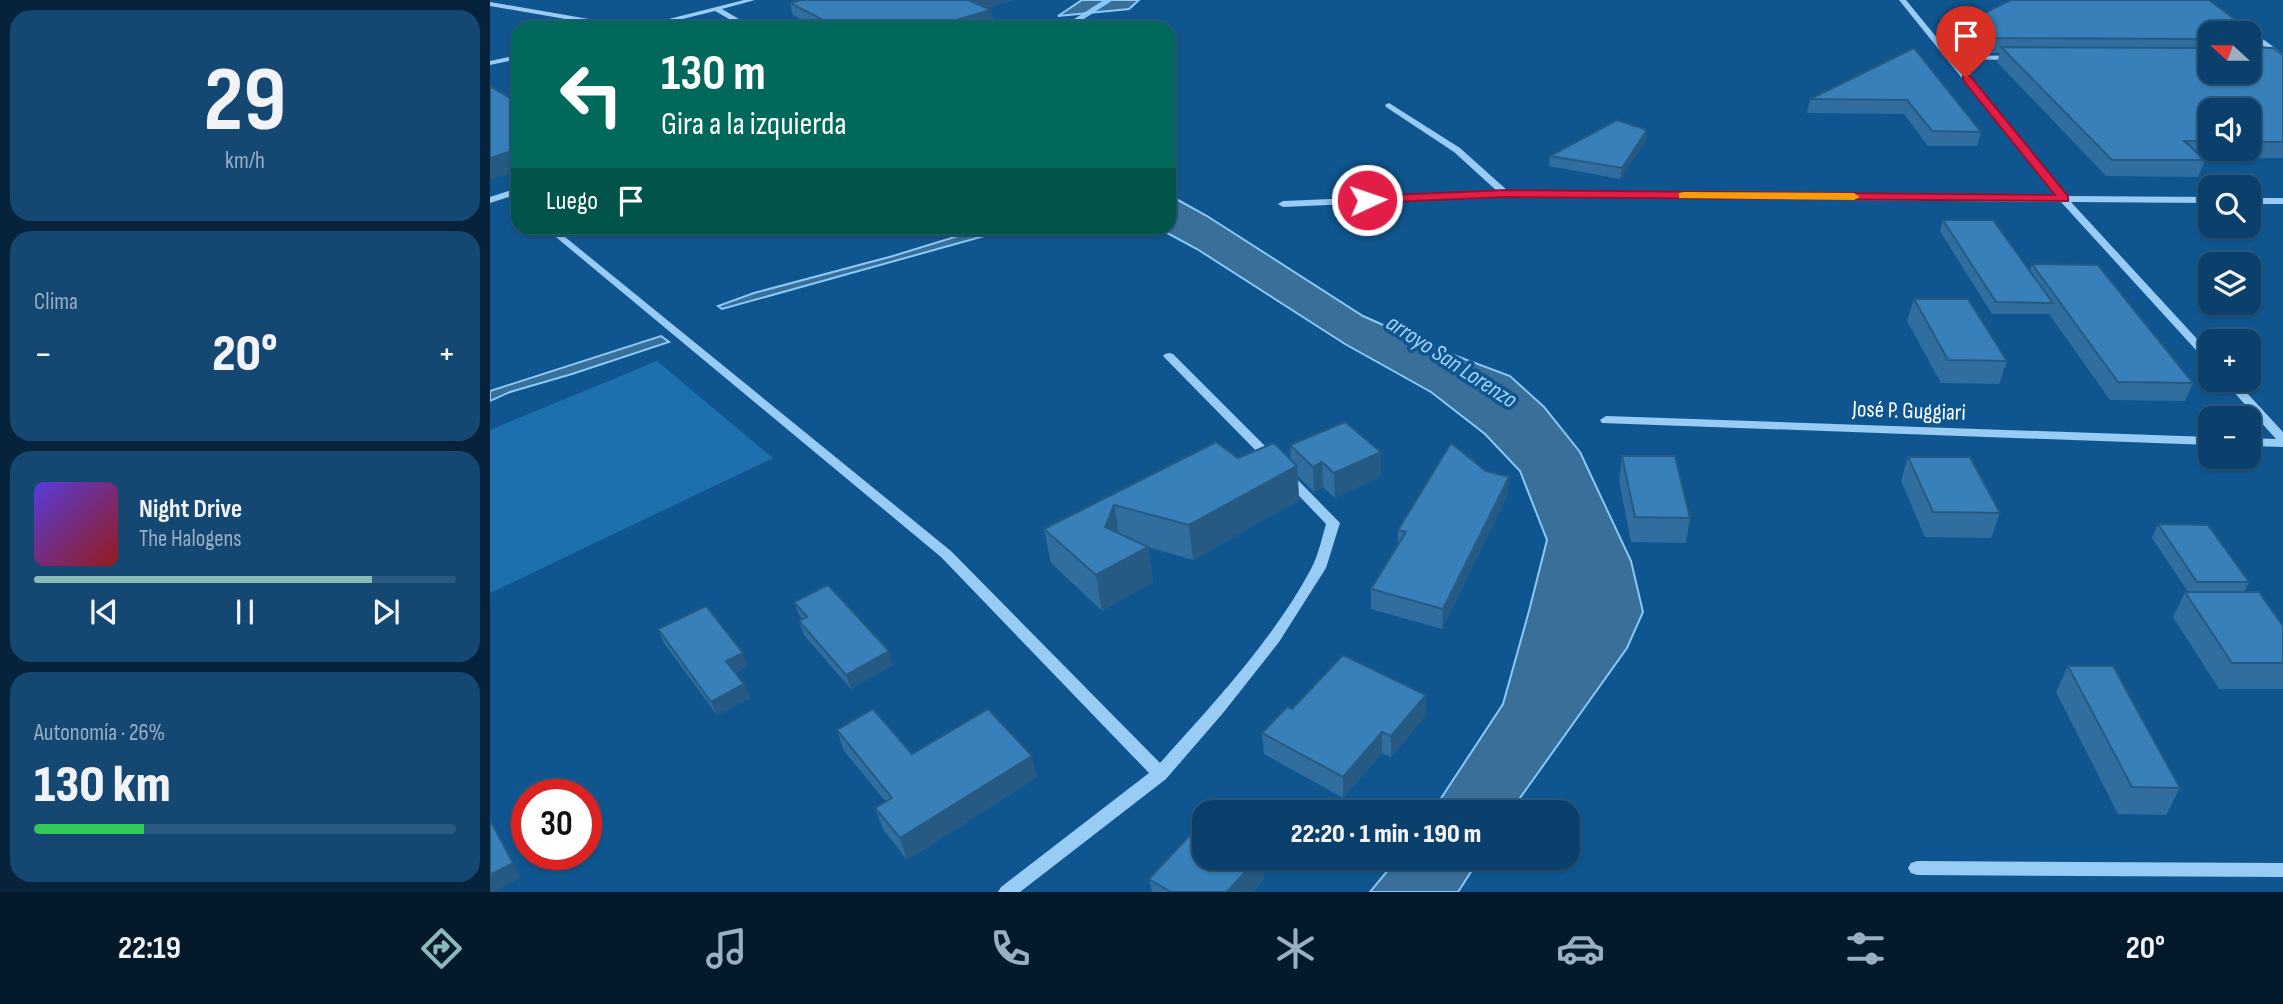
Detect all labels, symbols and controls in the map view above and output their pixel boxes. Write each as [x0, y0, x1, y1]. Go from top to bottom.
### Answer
pin [1936, 6, 1996, 78]
icon: arrive [1947, 17, 1985, 55]
north arrow [2198, 21, 2261, 84]
map controls [2198, 21, 2261, 469]
text: 130 m [661, 45, 766, 104]
text: 29 [204, 47, 287, 156]
icon: left [546, 49, 637, 140]
button: sound [2198, 98, 2261, 161]
text: Gira a la izquierda [661, 105, 847, 144]
text: km/h [225, 147, 265, 175]
position arrow [1330, 163, 1404, 237]
button: search [2198, 175, 2261, 238]
icon: arrive [612, 182, 650, 220]
text: Luego [546, 186, 598, 217]
button: layers [2198, 252, 2261, 315]
text: Clima [34, 288, 78, 316]
water label: arroyo San Lorenzo [1381, 308, 1523, 415]
text: 20° [212, 323, 278, 386]
button: + [2198, 329, 2261, 392]
text: − [34, 332, 53, 377]
text: + [437, 332, 456, 377]
street label: José P. Guggiari [1851, 395, 1966, 427]
button: − [2198, 406, 2261, 469]
text: Night Drive [139, 494, 242, 525]
text: The Halogens [139, 525, 242, 553]
icon: previous [85, 593, 123, 631]
icon: pause [226, 593, 264, 631]
icon: next [367, 593, 405, 631]
text: Autonomía · 26% [34, 719, 165, 747]
text: 130 km [34, 754, 171, 817]
speed limit sign: 30 [511, 779, 602, 870]
text: 22:20 · 1 min · 190 m [1291, 819, 1481, 850]
icon: directions [417, 924, 466, 973]
icon: music [702, 924, 751, 973]
icon: phone [986, 924, 1035, 973]
icon: climate [1271, 924, 1320, 973]
icon: car [1556, 924, 1605, 973]
icon: filters [1841, 924, 1890, 973]
text: 22:19 [118, 929, 181, 968]
text: 20° [2126, 929, 2165, 968]

